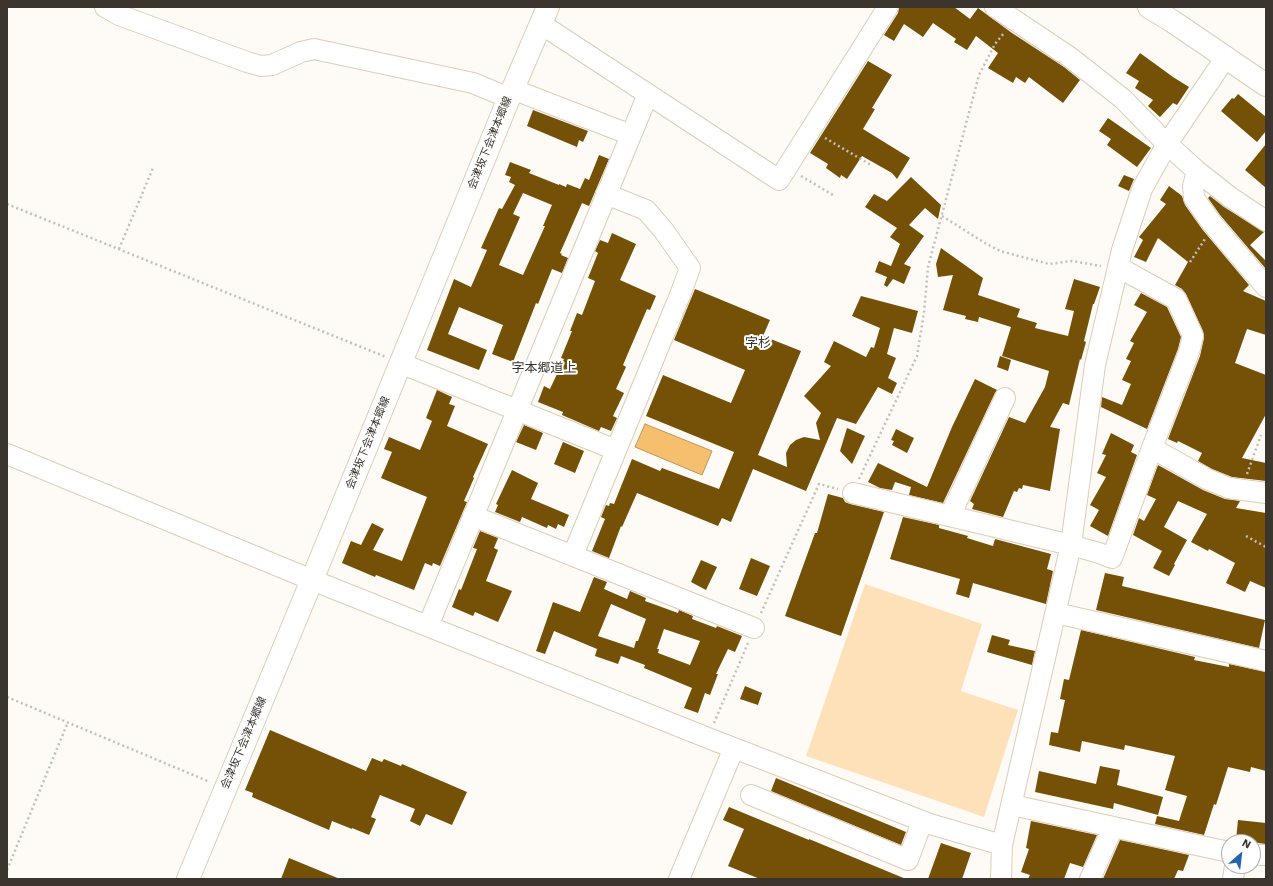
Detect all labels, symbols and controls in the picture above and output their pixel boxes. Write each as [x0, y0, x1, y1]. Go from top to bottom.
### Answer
street label: 会津坂下会津本郷線 [465, 95, 515, 191]
district label: 字杉 [745, 335, 771, 351]
district label: 字本郷道上 [512, 360, 576, 376]
street label: 会津坂下会津本郷線 [343, 395, 393, 491]
street label: 会津坂下会津本郷線 [219, 695, 269, 791]
north arrow [1221, 834, 1261, 874]
text: N [1240, 836, 1253, 851]

